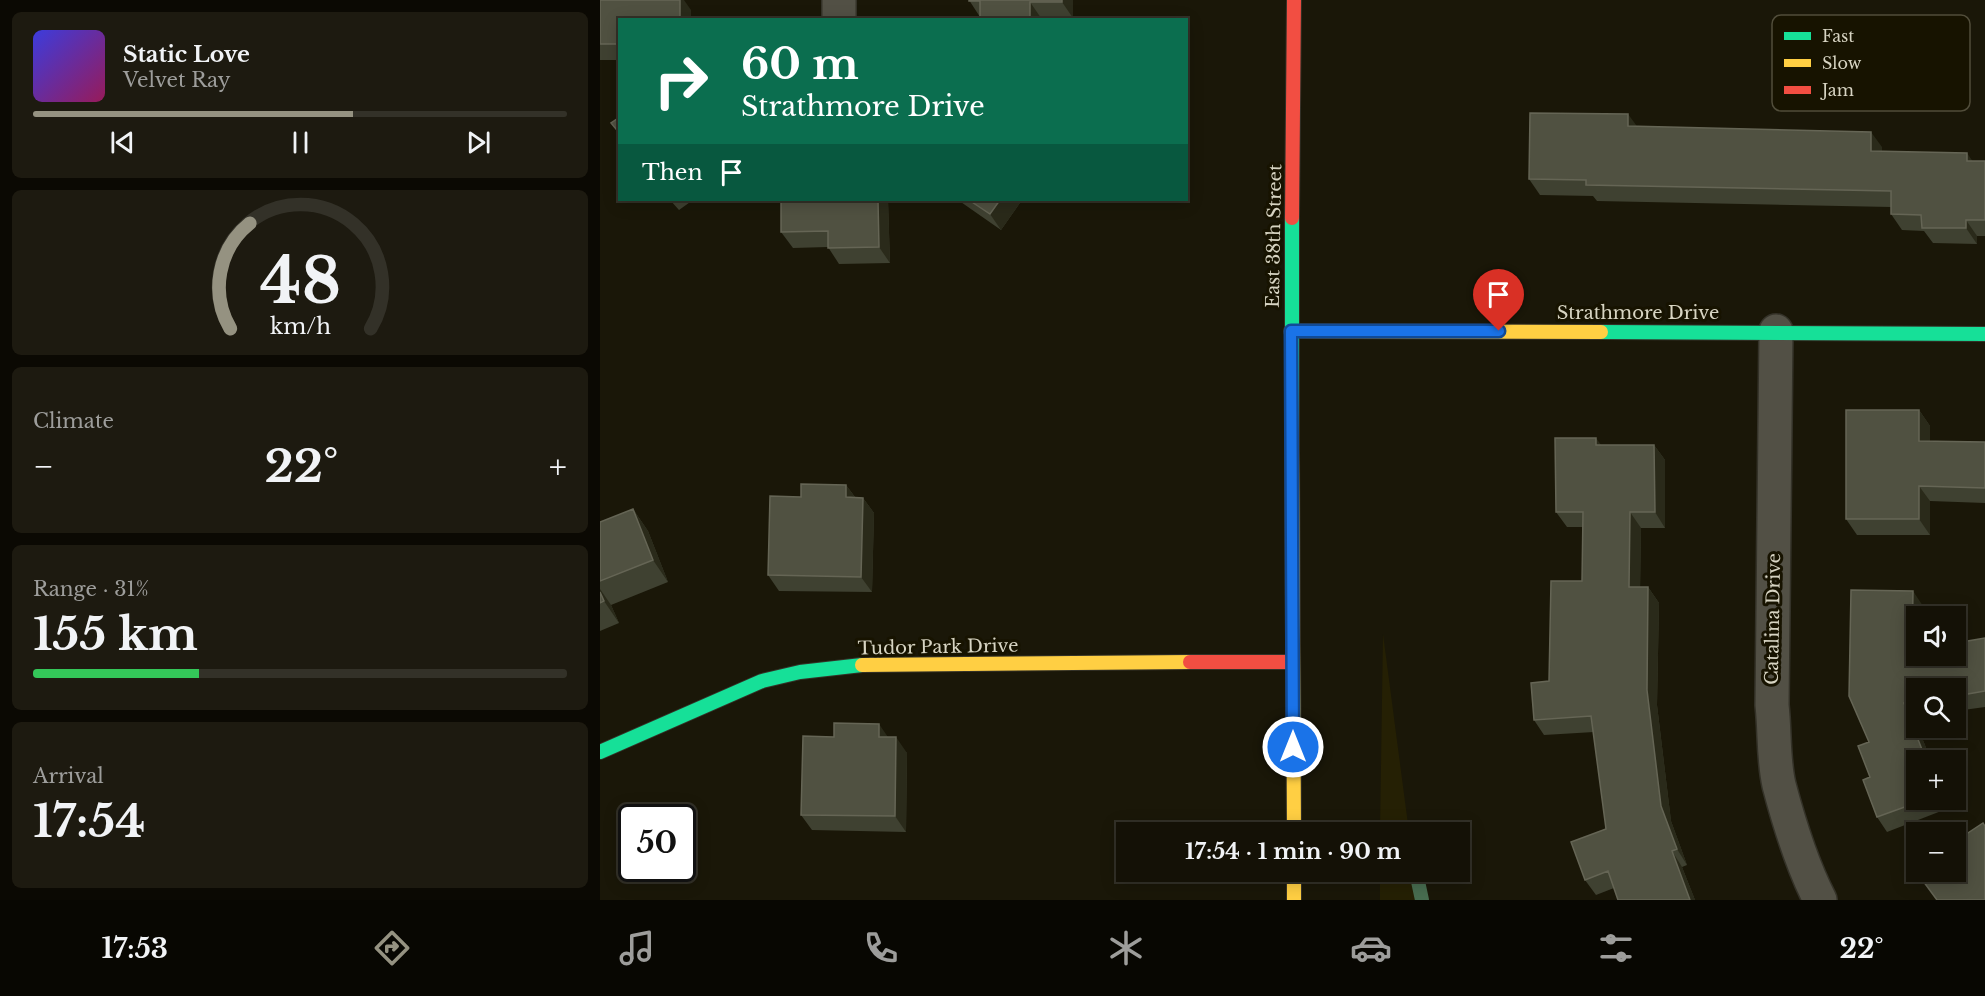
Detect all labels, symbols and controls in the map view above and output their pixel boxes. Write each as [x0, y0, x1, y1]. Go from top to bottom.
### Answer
legend [1772, 15, 1970, 111]
text: Fast [1822, 26, 1854, 46]
text: 60 m [741, 38, 859, 90]
text: Static Love [123, 41, 250, 68]
icon: right [642, 42, 720, 120]
text: Slow [1822, 53, 1862, 73]
text: Velvet Ray [123, 68, 231, 92]
text: Jam [1820, 80, 1854, 100]
text: Strathmore Drive [741, 90, 985, 123]
icon: previous [106, 126, 139, 159]
icon: pause [284, 126, 317, 159]
icon: next [462, 126, 495, 159]
icon: arrive [715, 156, 748, 189]
text: Then [642, 159, 703, 186]
street label: East 38th Street [1262, 164, 1286, 308]
text: 48 [259, 243, 341, 321]
pin [1473, 269, 1524, 331]
icon: arrive [1482, 278, 1515, 311]
street label: Strathmore Drive [1557, 302, 1719, 324]
text: km/h [270, 314, 331, 341]
text: Climate [33, 409, 114, 433]
text: 22° [265, 438, 338, 494]
text: − [33, 446, 54, 487]
text: + [549, 446, 567, 487]
street label: Catalina Drive [1761, 553, 1785, 685]
text: Range · 31% [33, 577, 149, 601]
text: 155 km [33, 606, 198, 662]
map controls [1906, 606, 1966, 882]
button: sound [1906, 606, 1966, 666]
street label: Tudor Park Drive [857, 635, 1019, 659]
button: search [1906, 678, 1966, 738]
position arrow [1261, 715, 1325, 779]
button: + [1906, 750, 1966, 810]
text: Arrival [33, 764, 104, 788]
text: 17:54 [33, 793, 145, 849]
speed limit sign: 50 [618, 804, 696, 882]
button: − [1906, 822, 1966, 882]
text: 17:54 · 1 min · 90 m [1185, 838, 1401, 865]
icon: directions [371, 927, 413, 969]
icon: music [616, 927, 658, 969]
icon: phone [860, 927, 902, 969]
icon: climate [1105, 927, 1147, 969]
icon: car [1350, 927, 1392, 969]
icon: filters [1595, 927, 1637, 969]
text: 17:53 [101, 932, 168, 965]
text: 22° [1839, 932, 1884, 965]

